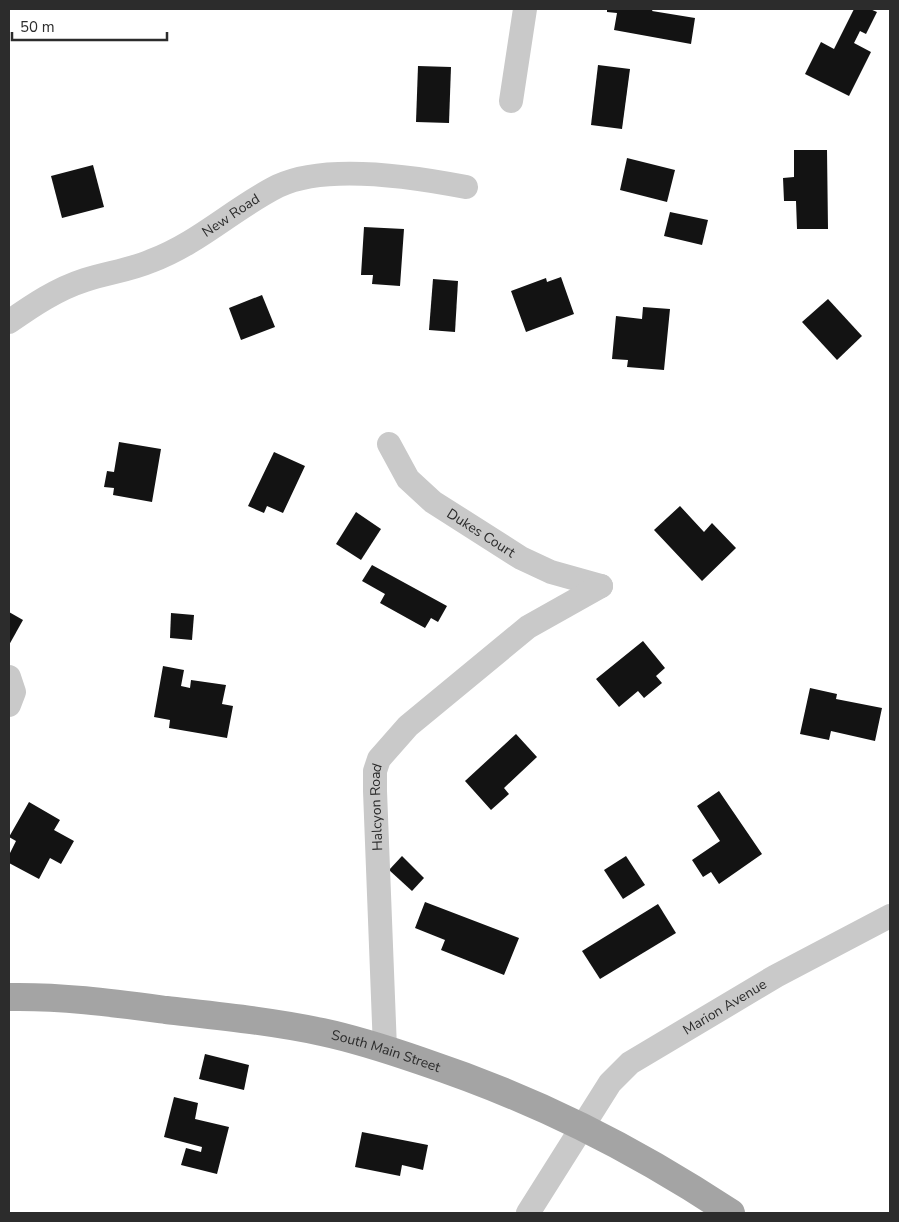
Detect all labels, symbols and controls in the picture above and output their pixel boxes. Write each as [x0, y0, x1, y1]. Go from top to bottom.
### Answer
scale bar [12, 10, 168, 42]
text: 50 m [20, 17, 55, 37]
street label: New Road [198, 189, 263, 241]
street label: Dukes Court [443, 504, 519, 562]
street label: Halcyon Road [365, 761, 387, 851]
street label: Marion Avenue [679, 974, 770, 1039]
street label: South Main Street [330, 1025, 443, 1077]

